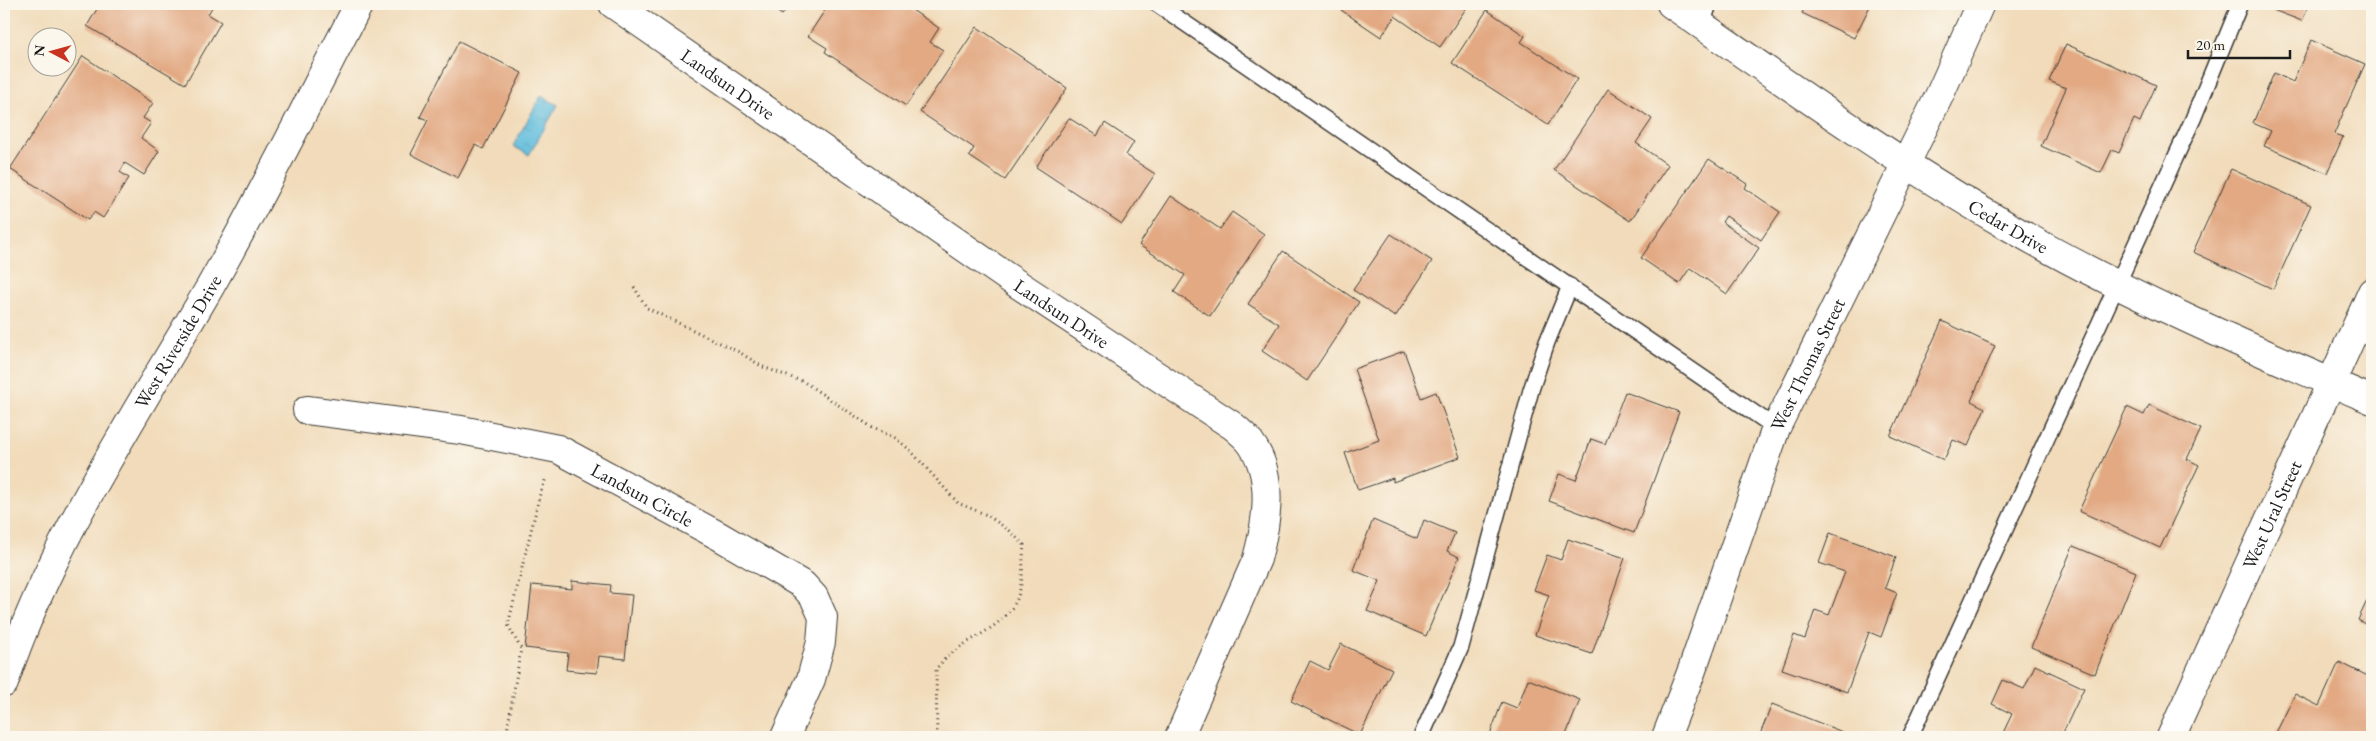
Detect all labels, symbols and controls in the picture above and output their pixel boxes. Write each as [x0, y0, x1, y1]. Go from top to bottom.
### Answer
north arrow [28, 28, 78, 78]
scale bar [2188, 28, 2291, 60]
text: 20 m [2196, 35, 2225, 54]
street label: Landsun Drive [676, 42, 780, 125]
text: N [30, 43, 49, 57]
street label: Cedar Drive [1964, 193, 2053, 259]
street label: West Riverside Drive [128, 270, 227, 413]
street label: Landsun Drive [1009, 273, 1114, 354]
street label: West Thomas Street [1764, 294, 1850, 435]
street label: West Ural Street [2236, 456, 2307, 573]
street label: Landsun Circle [587, 457, 698, 532]

